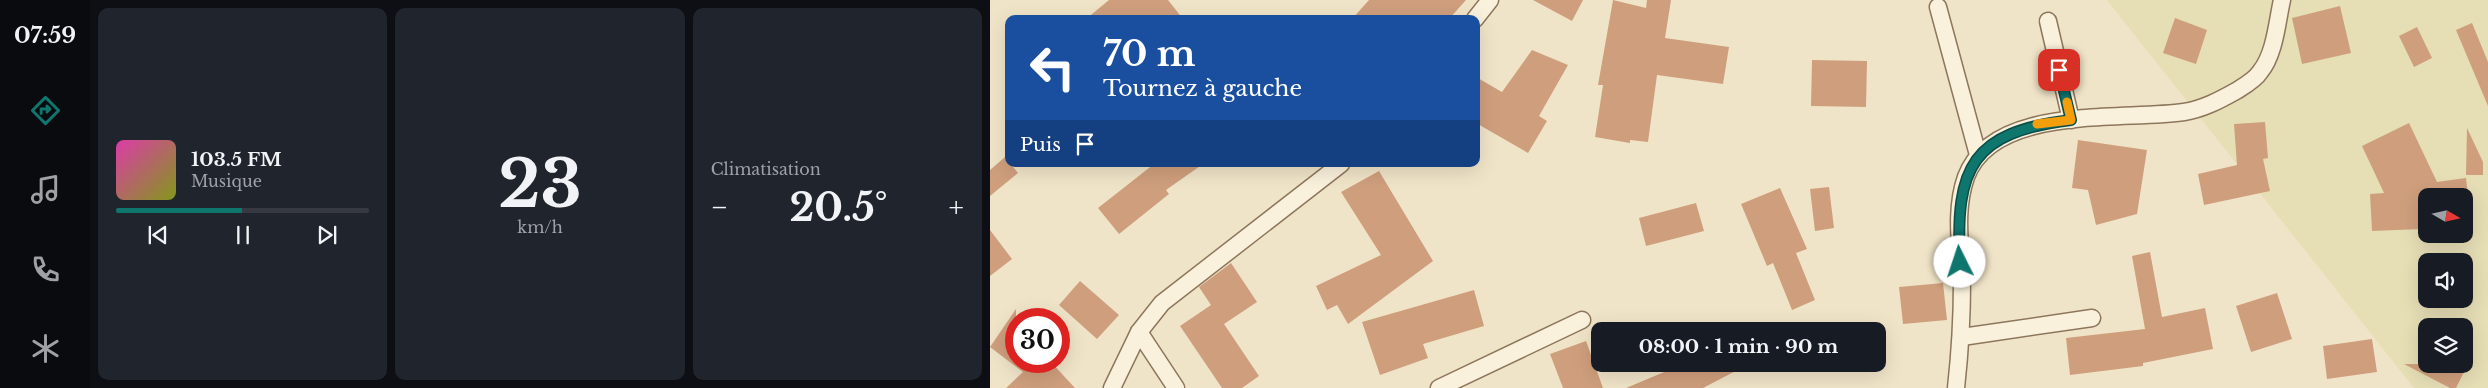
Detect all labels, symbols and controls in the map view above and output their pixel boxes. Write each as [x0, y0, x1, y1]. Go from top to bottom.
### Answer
text: 07:59 [14, 22, 76, 49]
text: 70 m [1103, 32, 1196, 75]
icon: left [1020, 35, 1085, 100]
pin [2038, 49, 2080, 91]
icon: arrive [2045, 56, 2073, 84]
text: Tournez à gauche [1103, 75, 1302, 102]
icon: directions [28, 93, 63, 128]
icon: arrive [1071, 130, 1099, 158]
text: Puis [1020, 133, 1061, 156]
text: 23 [498, 144, 582, 225]
text: 103.5 FM [191, 148, 282, 171]
text: Climatisation [711, 159, 821, 179]
text: Musique [191, 171, 262, 191]
icon: music [28, 172, 63, 207]
text: 20.5° [790, 184, 887, 231]
north arrow [2418, 188, 2472, 242]
map controls [2418, 188, 2473, 373]
text: − [711, 190, 728, 225]
text: + [949, 190, 964, 225]
text: km/h [517, 217, 563, 237]
icon: previous [144, 221, 172, 249]
icon: pause [229, 221, 257, 249]
icon: next [313, 221, 341, 249]
position arrow [1933, 235, 1985, 287]
icon: phone [28, 252, 63, 287]
button: sound [2418, 253, 2473, 308]
speed limit sign: 30 [1005, 308, 1070, 373]
button: layers [2418, 318, 2473, 373]
icon: climate [28, 331, 63, 366]
text: 08:00 · 1 min · 90 m [1639, 335, 1838, 358]

